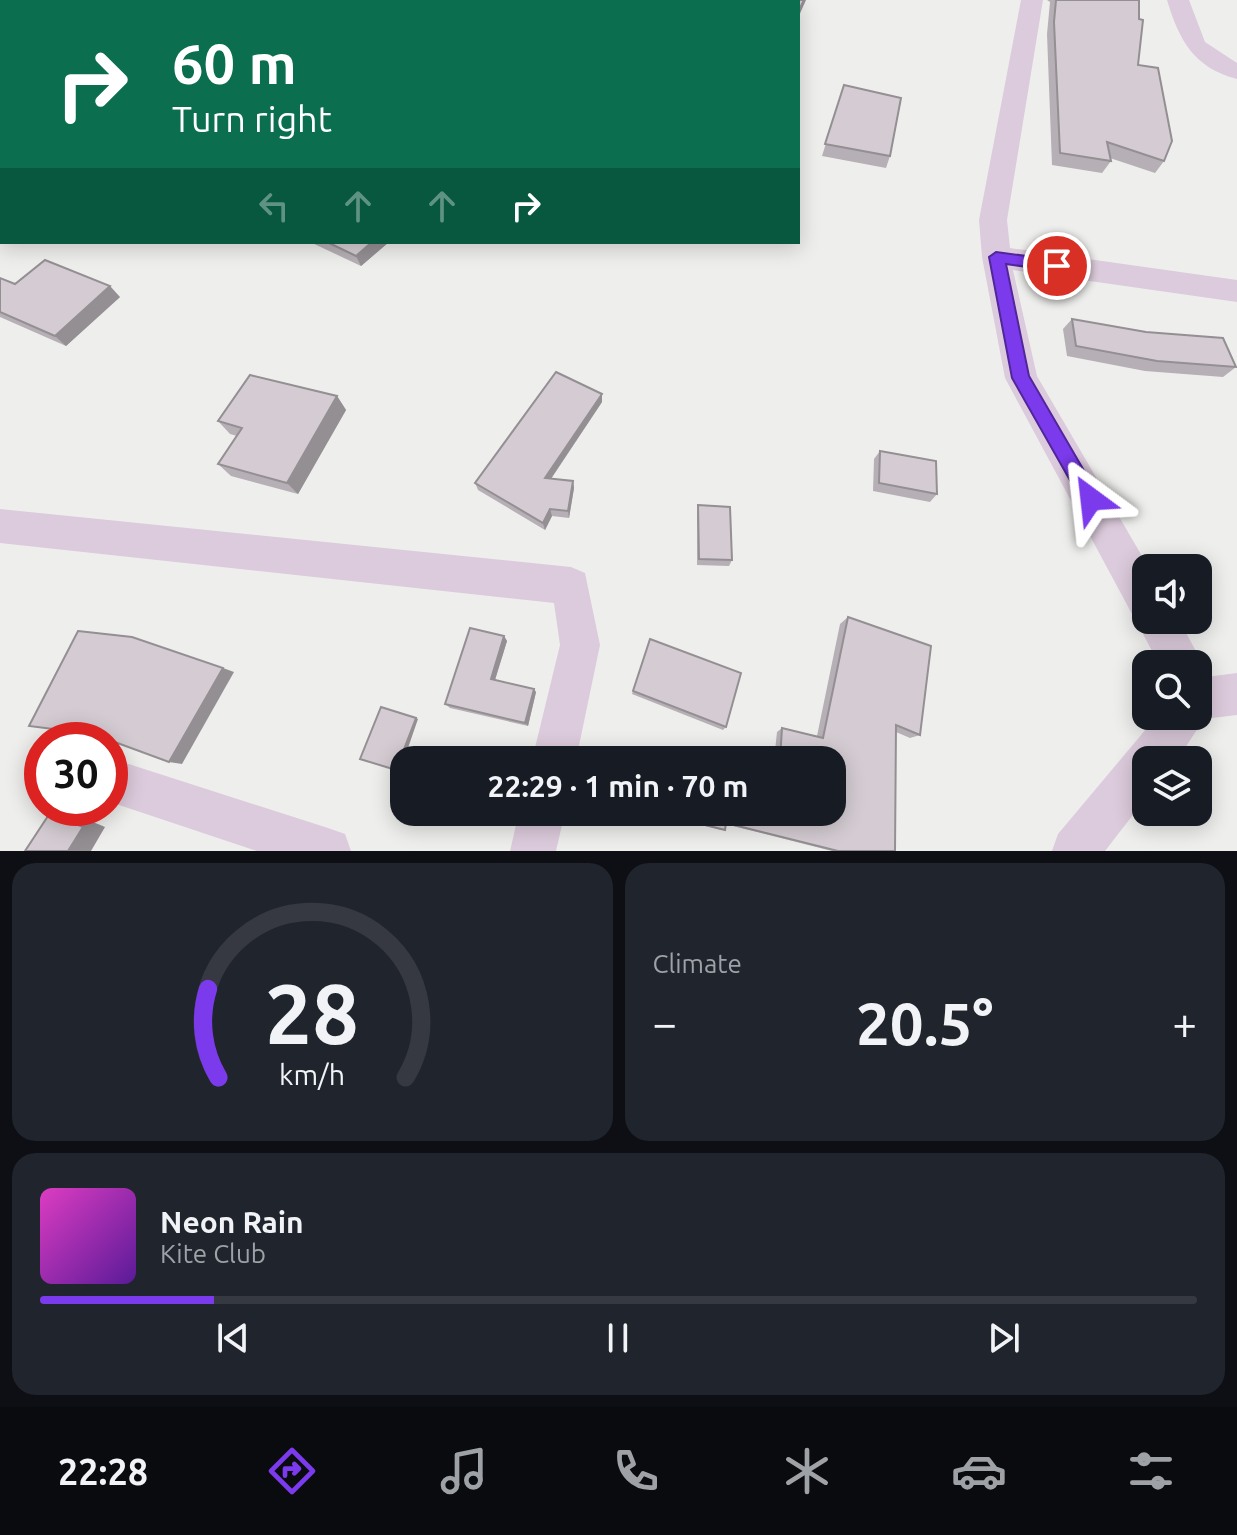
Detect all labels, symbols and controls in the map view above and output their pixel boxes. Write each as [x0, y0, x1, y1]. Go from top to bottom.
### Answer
icon: right [40, 32, 144, 136]
text: 60 m [172, 32, 297, 95]
text: Turn right [172, 98, 332, 139]
icon: left [252, 184, 296, 228]
icon: ahead [336, 184, 380, 228]
icon: ahead [420, 184, 464, 228]
icon: right [504, 184, 548, 228]
pin [1023, 232, 1091, 300]
icon: arrive [1035, 244, 1079, 288]
position arrow [1049, 457, 1133, 541]
map controls [1132, 554, 1212, 826]
button: sound [1132, 554, 1212, 634]
button: search [1132, 650, 1212, 730]
speed limit sign: 30 [24, 722, 128, 826]
button: layers [1132, 746, 1212, 826]
text: 22:29 · 1 min · 70 m [488, 769, 748, 803]
text: Climate [653, 949, 742, 978]
text: 28 [265, 966, 359, 1060]
text: 20.5° [856, 989, 993, 1056]
text: − [653, 998, 677, 1047]
text: + [1172, 998, 1197, 1047]
text: km/h [279, 1058, 345, 1090]
text: Neon Rain [160, 1205, 304, 1239]
text: Kite Club [160, 1239, 266, 1268]
icon: previous [211, 1316, 255, 1360]
icon: pause [596, 1316, 640, 1360]
icon: next [982, 1316, 1026, 1360]
icon: directions [264, 1443, 320, 1499]
icon: music [436, 1443, 492, 1499]
icon: phone [608, 1443, 664, 1499]
icon: climate [779, 1443, 835, 1499]
icon: car [951, 1443, 1007, 1499]
icon: filters [1123, 1443, 1179, 1499]
text: 22:28 [58, 1451, 148, 1492]

